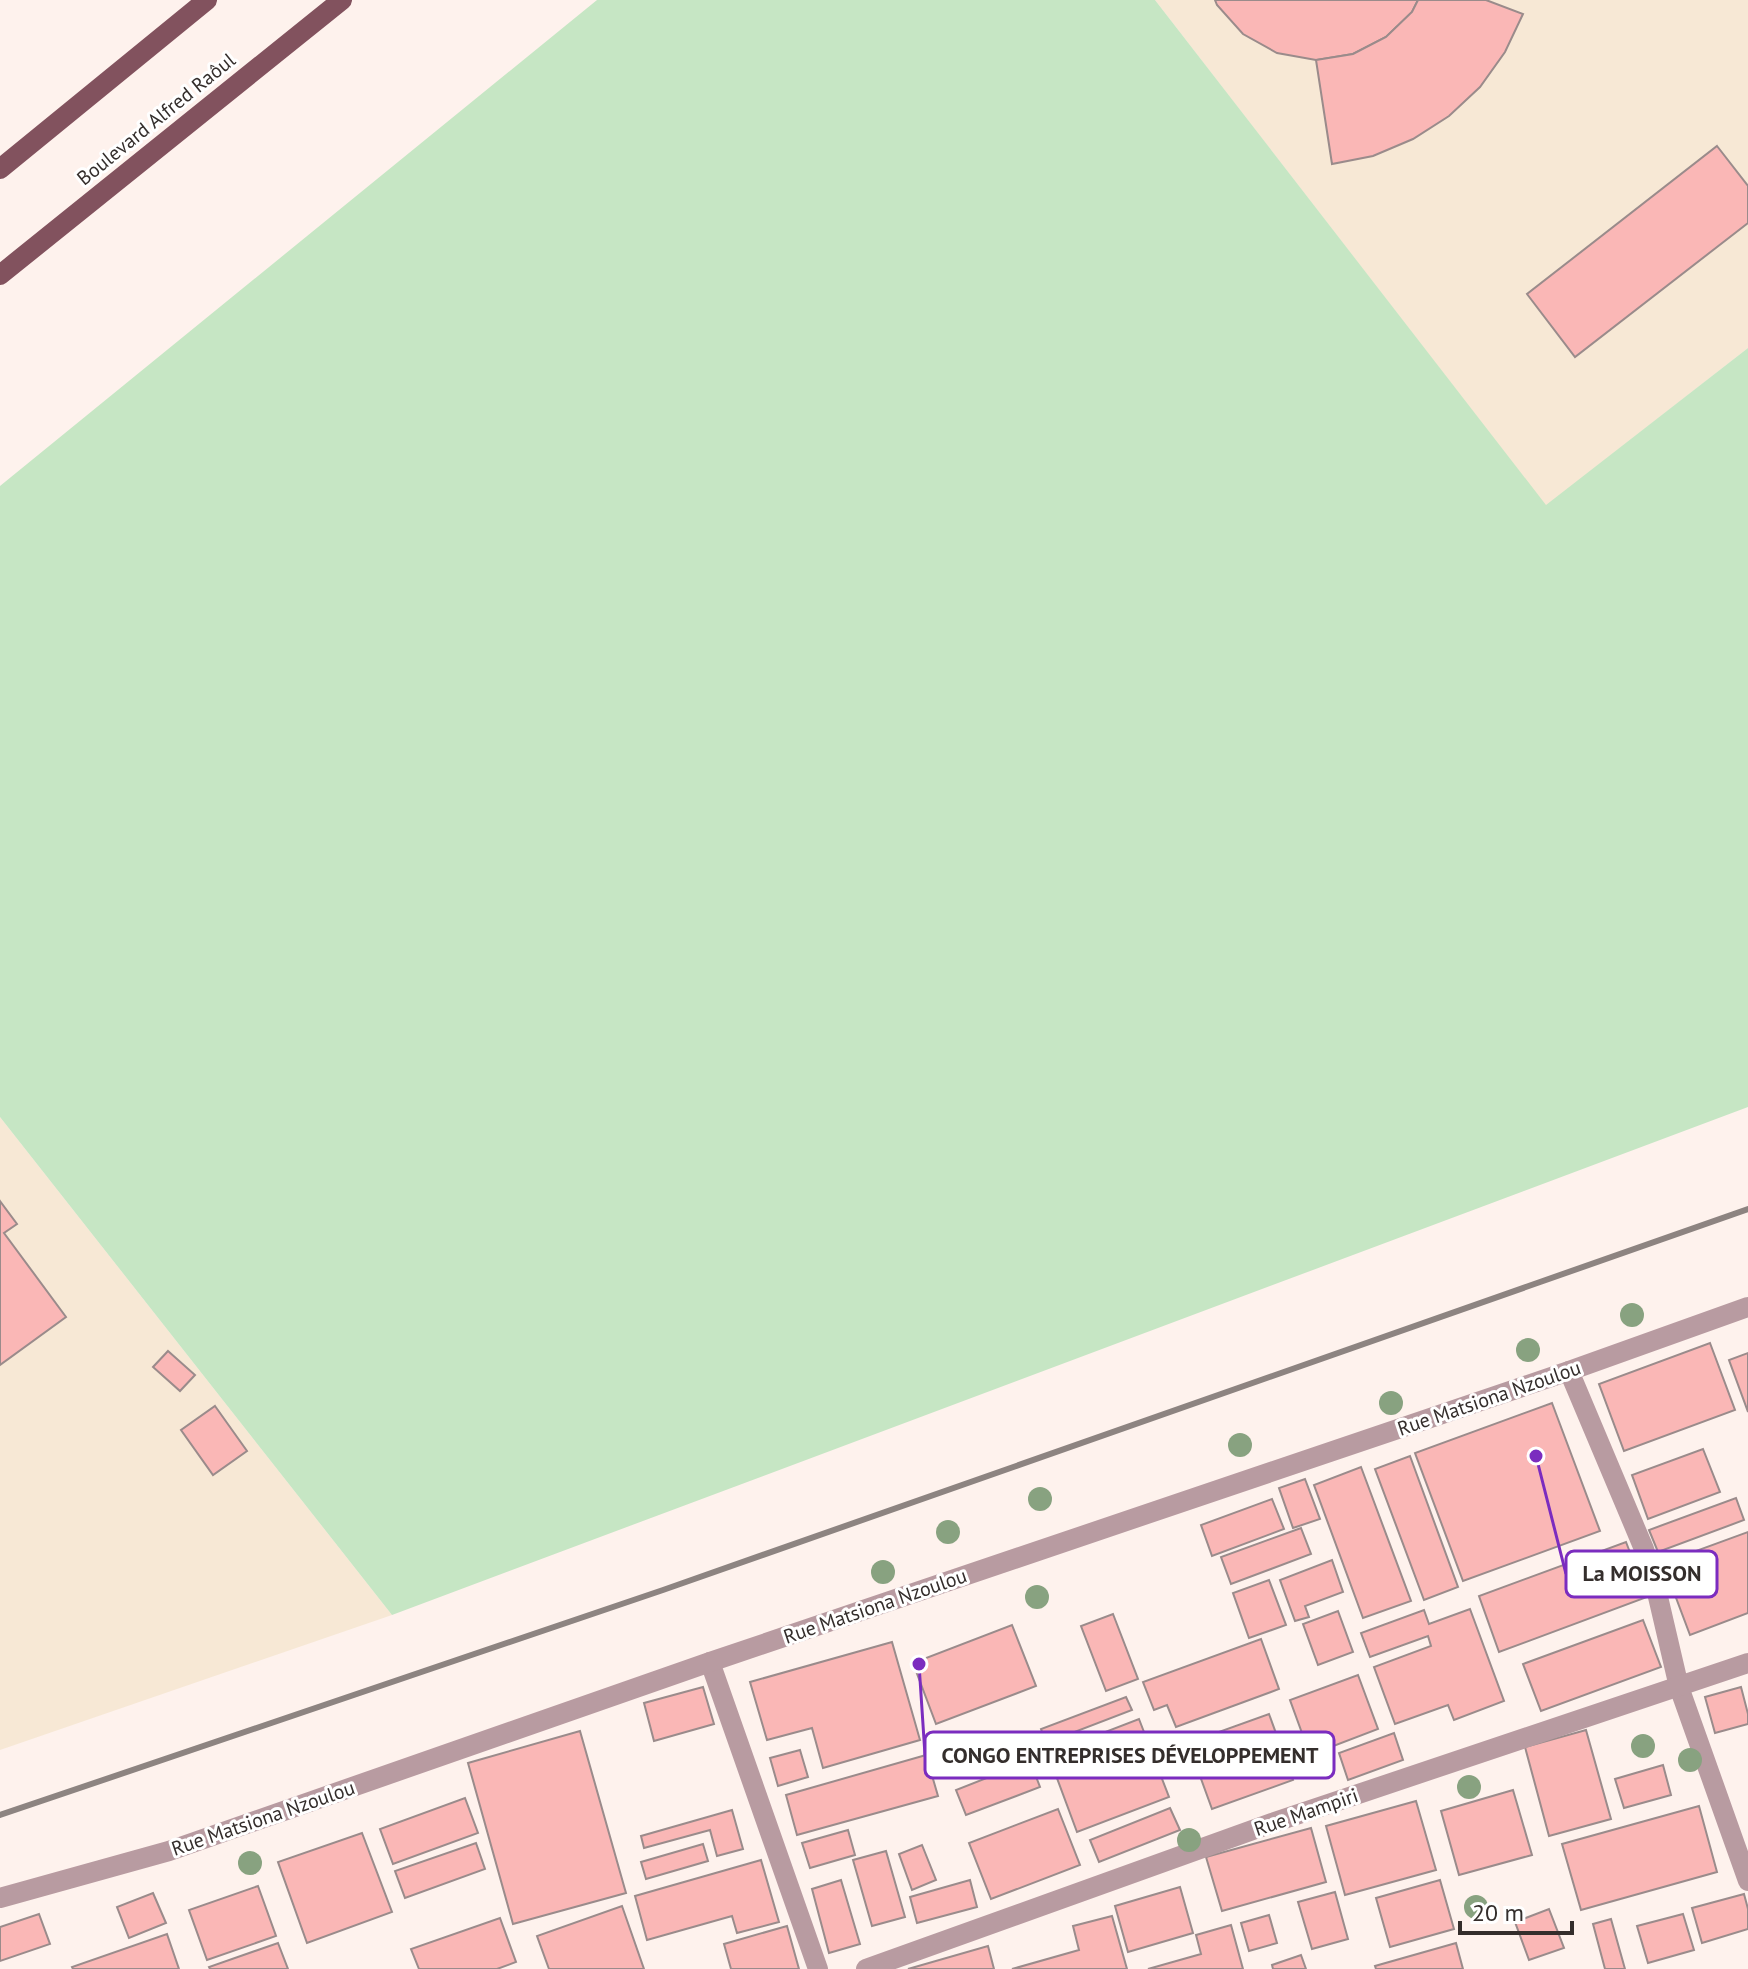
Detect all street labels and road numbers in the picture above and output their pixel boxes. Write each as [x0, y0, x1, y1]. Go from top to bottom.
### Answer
street label: Boulevard Alfred Raôul [71, 47, 241, 191]
street label: Rue Matsiona Nzoulou [1394, 1354, 1584, 1442]
street label: Rue Matsiona Nzoulou [780, 1562, 970, 1650]
street label: Rue Matsiona Nzoulou [168, 1774, 358, 1862]
street label: Rue Mampiri [1251, 1782, 1361, 1842]

